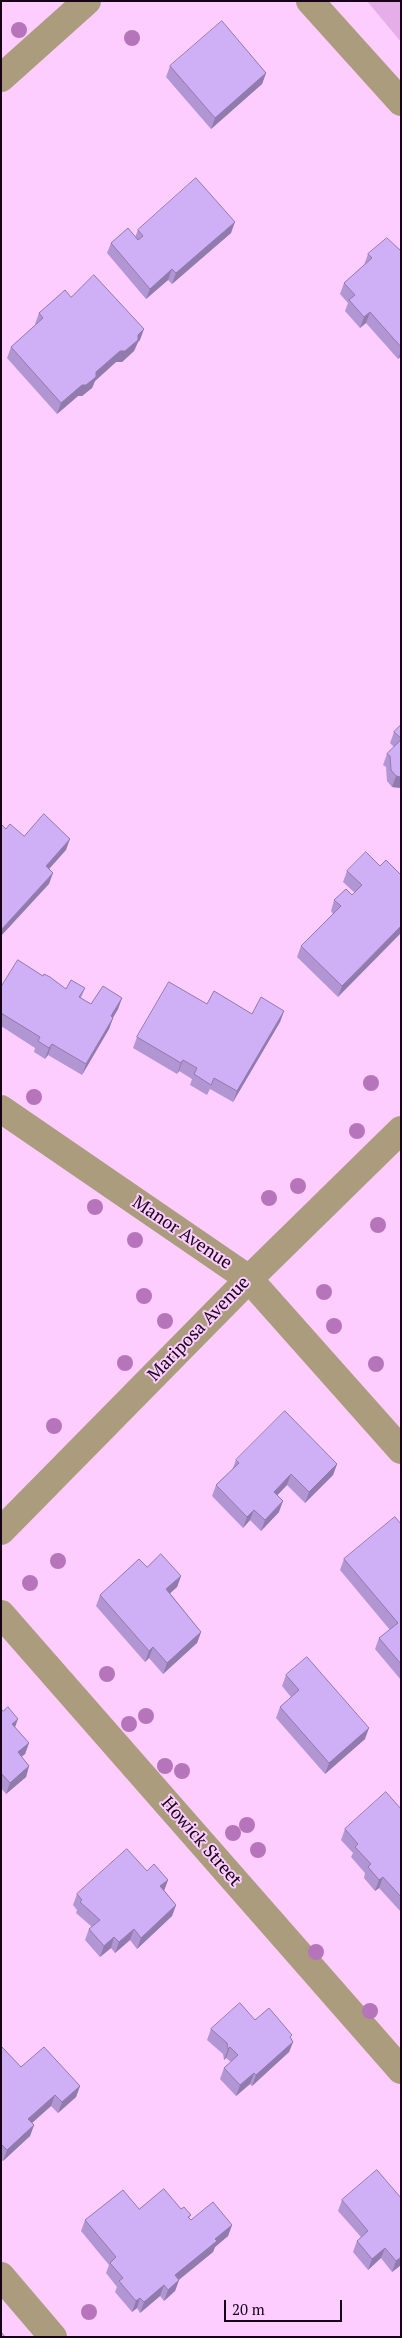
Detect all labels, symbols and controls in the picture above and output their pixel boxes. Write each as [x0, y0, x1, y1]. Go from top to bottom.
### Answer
street label: Manor Avenue [128, 1192, 236, 1274]
street label: Mariposa Avenue [144, 1272, 254, 1386]
street label: Howick Street [156, 1793, 246, 1891]
scale bar [227, 2290, 344, 2322]
text: 20 m [232, 2299, 265, 2319]

